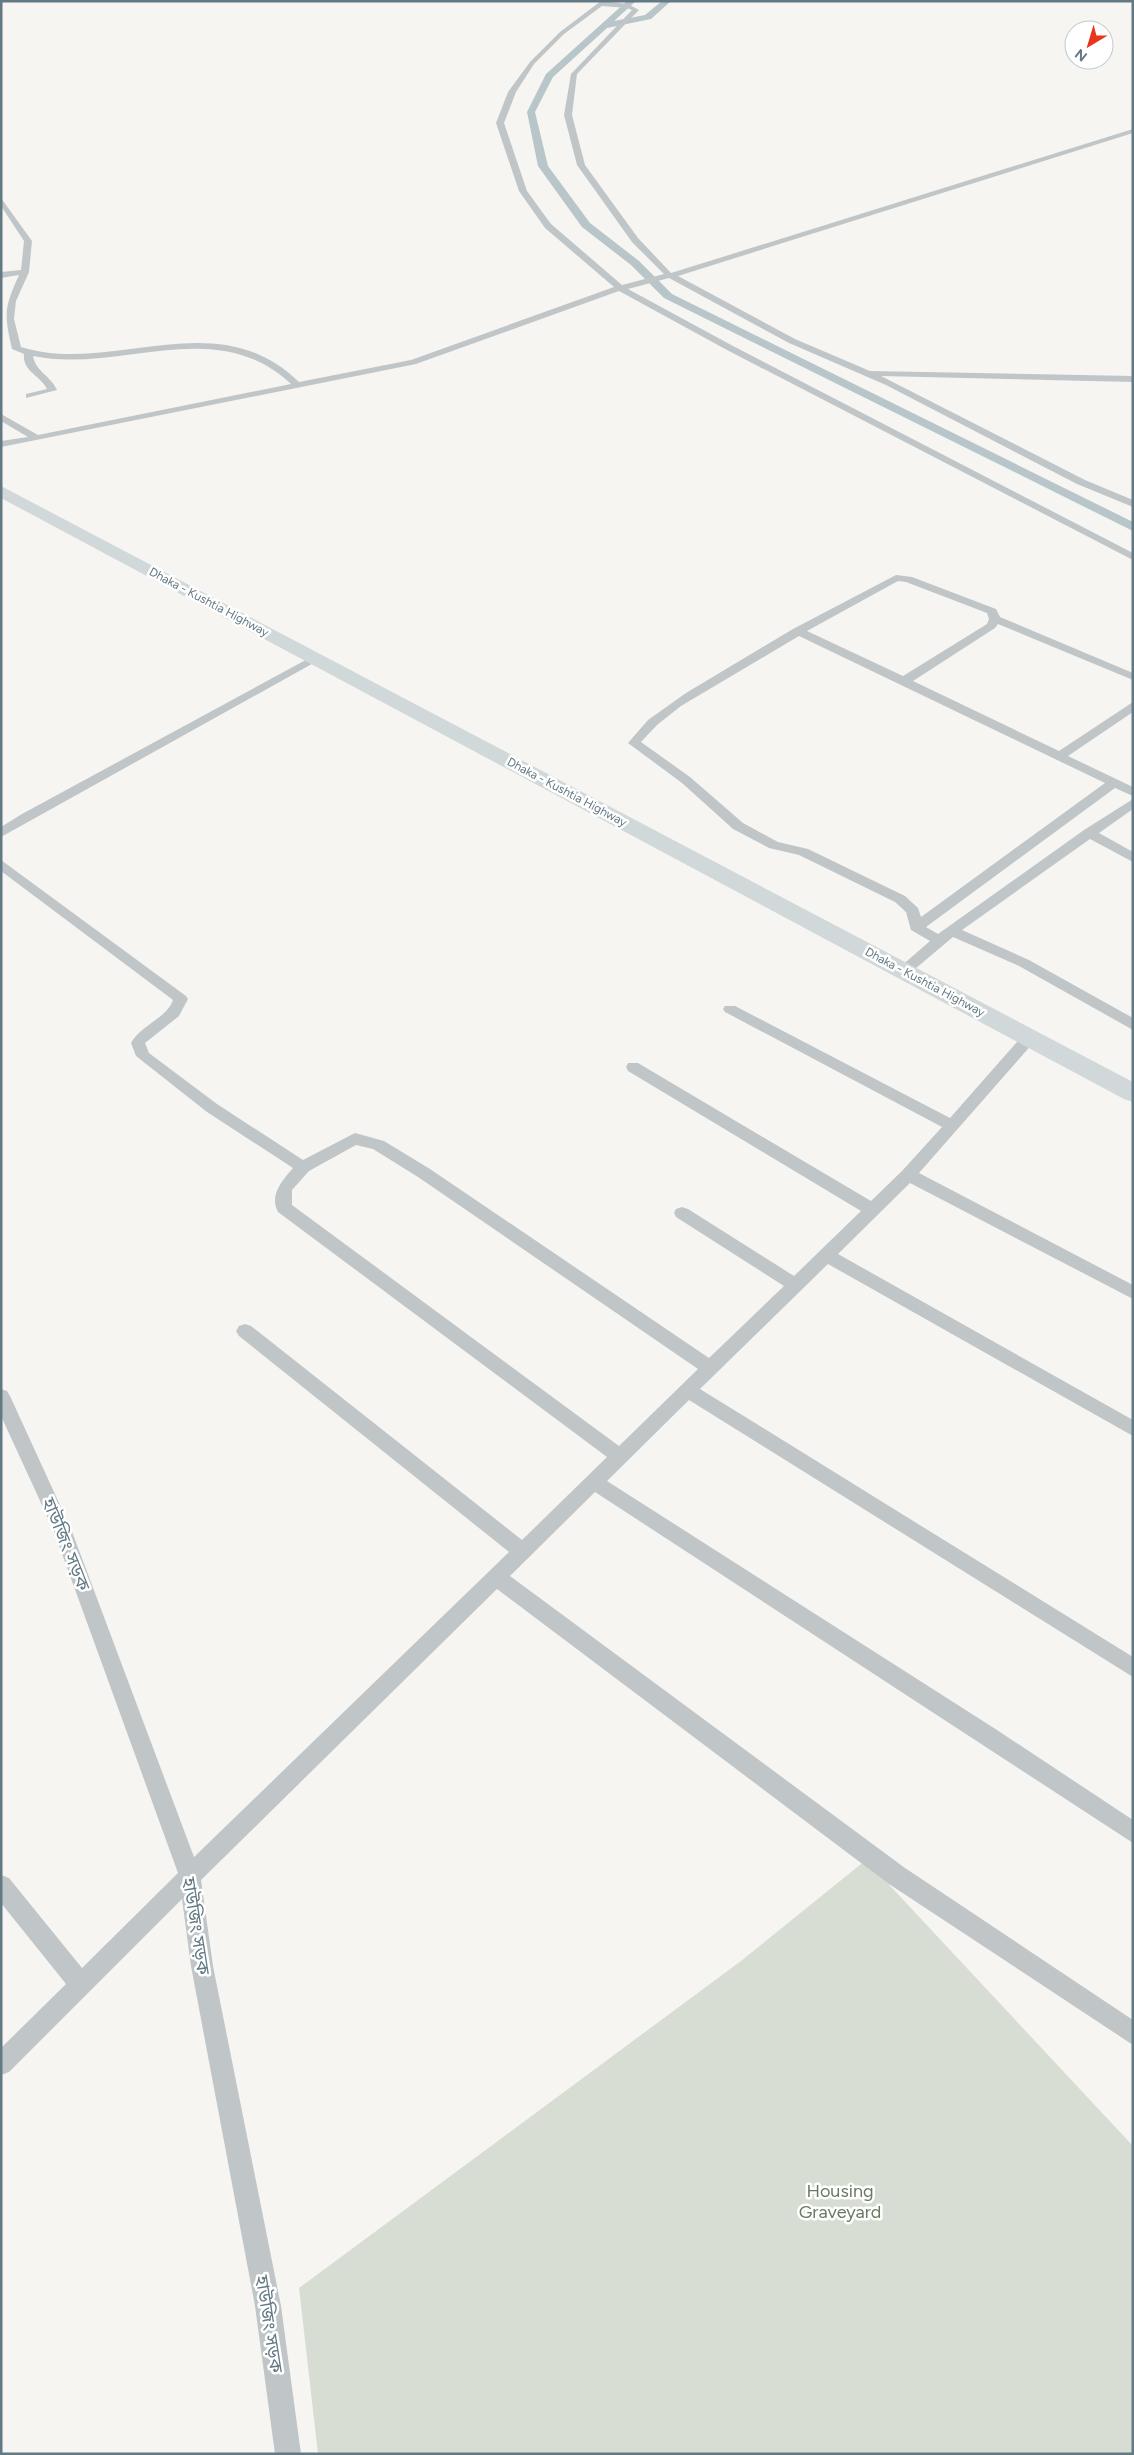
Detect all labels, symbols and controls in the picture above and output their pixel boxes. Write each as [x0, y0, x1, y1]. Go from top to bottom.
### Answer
north arrow [1064, 20, 1114, 70]
text: N [1072, 45, 1091, 65]
street label: Dhaka - Kushtia Highway [147, 564, 272, 640]
street label: Dhaka - Kushtia Highway [505, 754, 630, 830]
street label: Dhaka - Kushtia Highway [863, 944, 988, 1020]
street label: হাউজিং সড়ক [37, 1493, 95, 1594]
street label: হাউজিং সড়ক [177, 1875, 215, 1977]
park label: Housing Graveyard [799, 2180, 881, 2223]
street label: হাউজিং সড়ক [250, 2273, 288, 2375]

